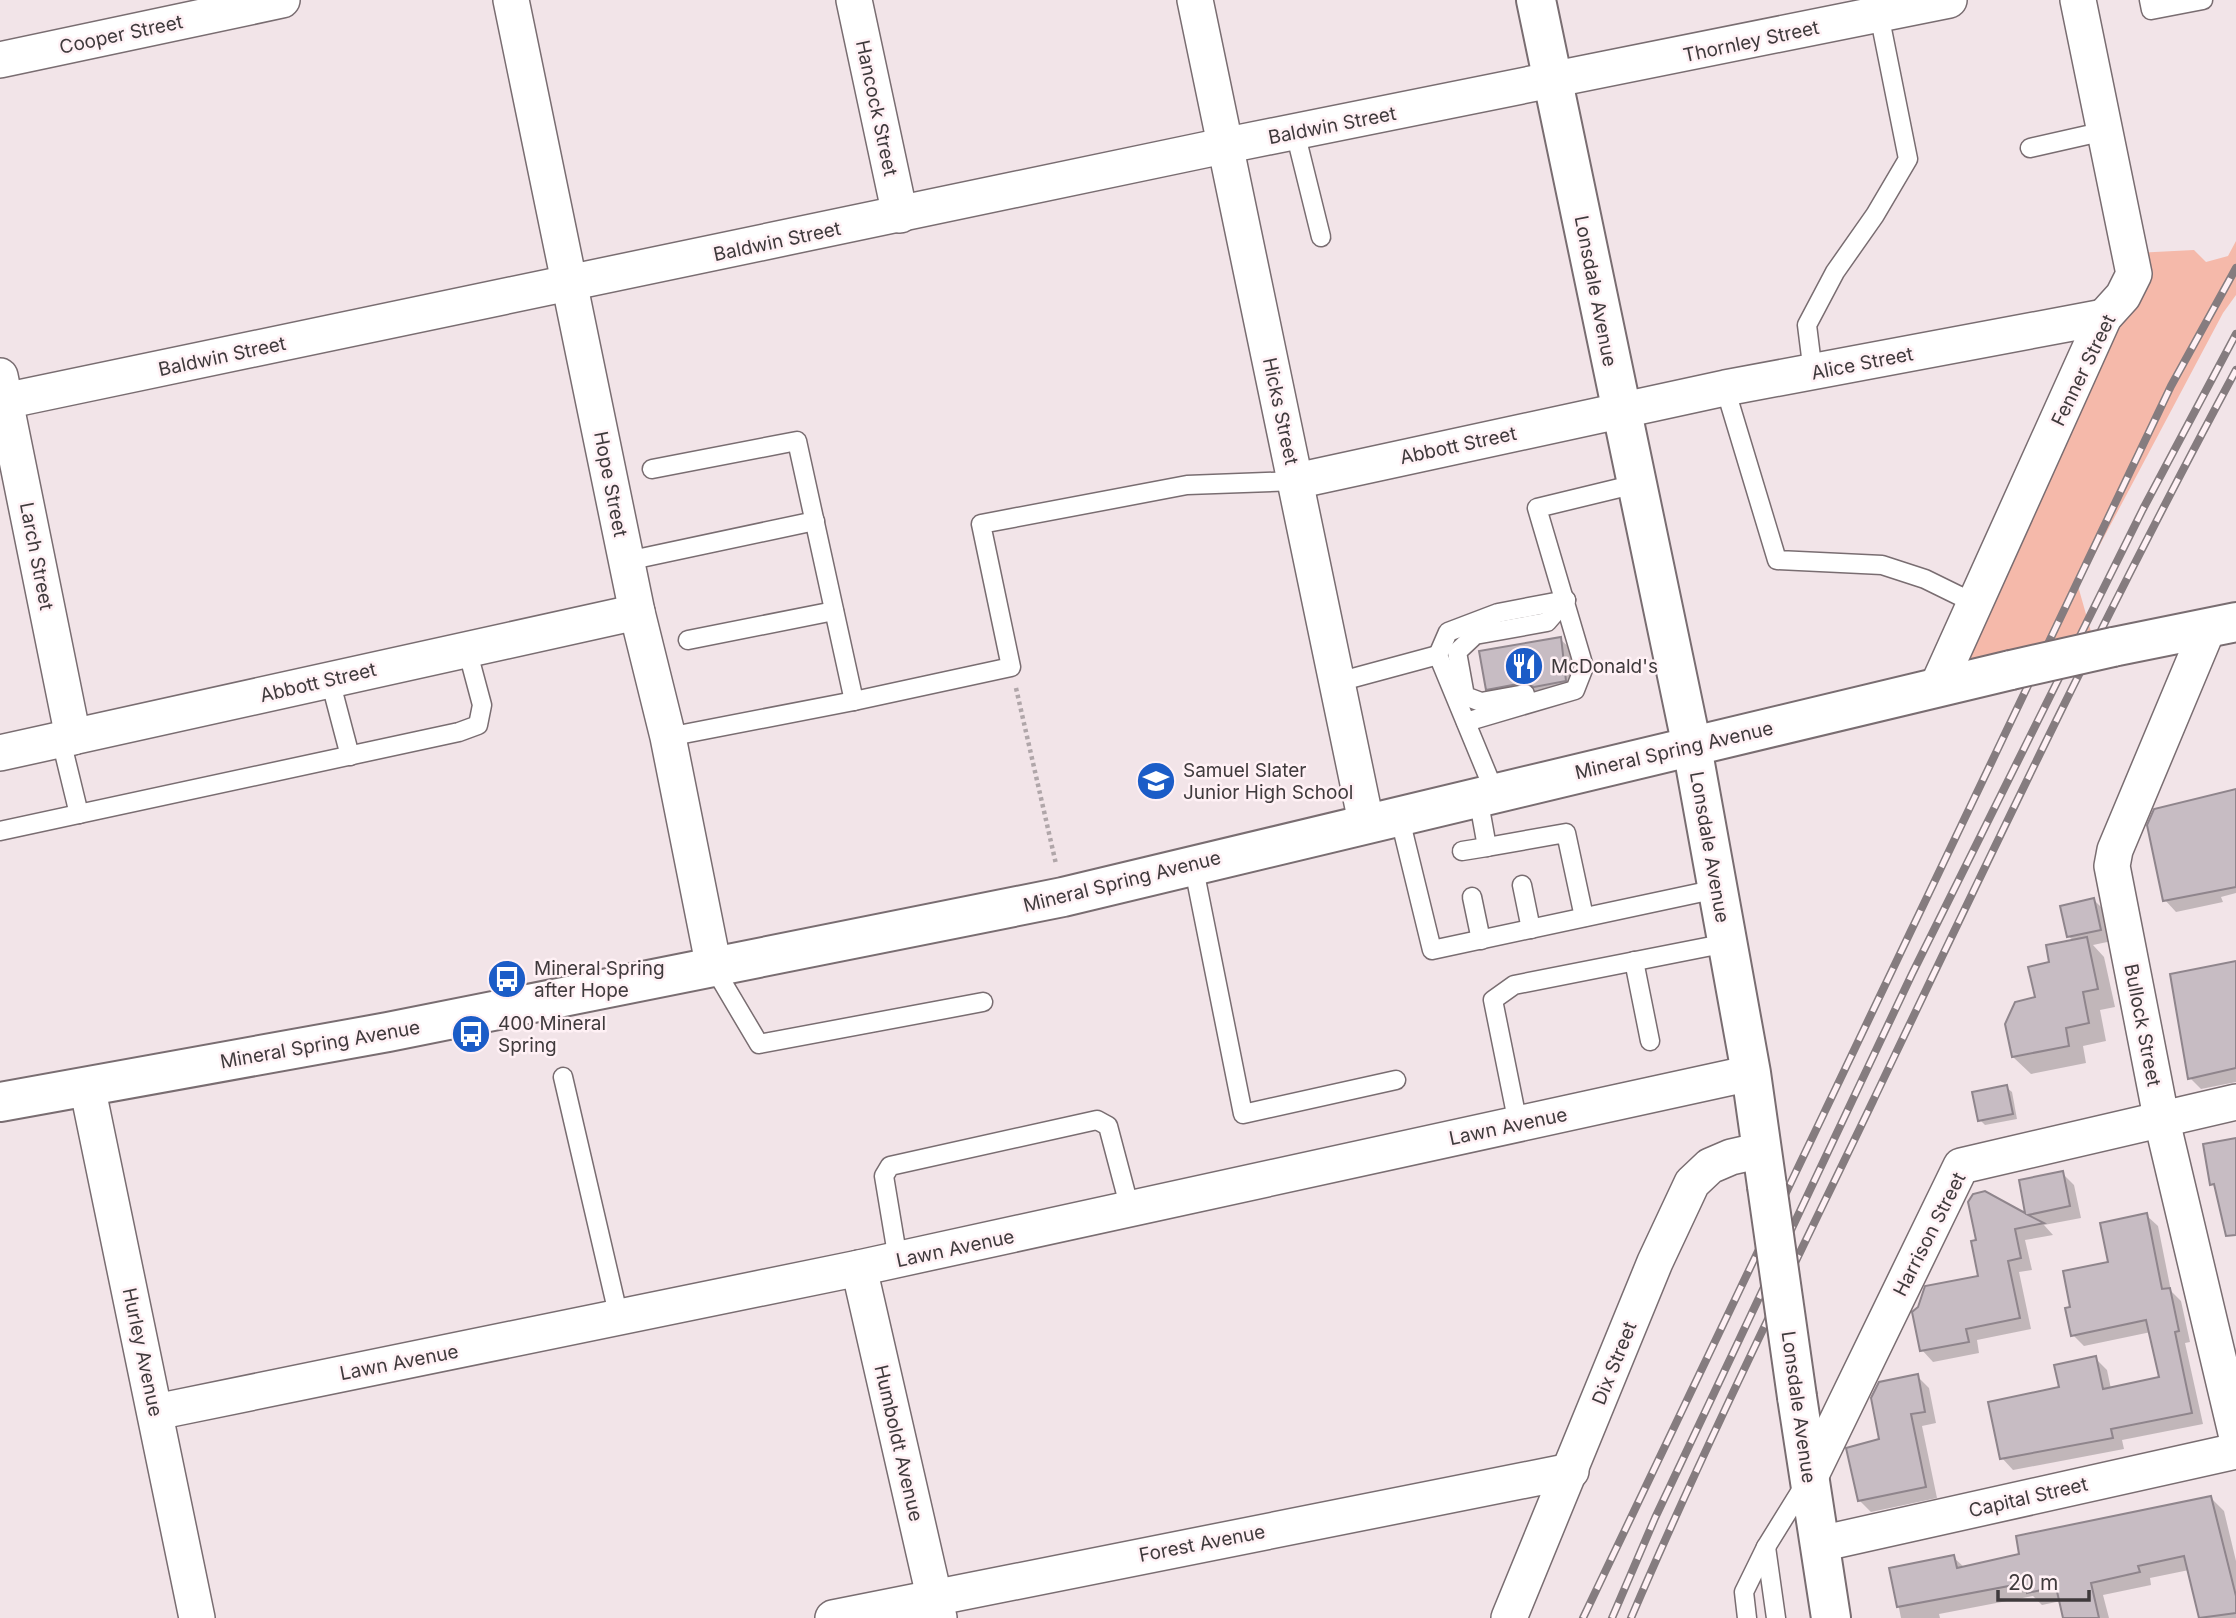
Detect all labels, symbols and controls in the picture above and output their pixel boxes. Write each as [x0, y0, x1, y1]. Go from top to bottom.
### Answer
street label: Cooper Street [57, 10, 185, 59]
street label: Thornley Street [1681, 16, 1821, 67]
street label: Hancock Street [851, 38, 902, 178]
street label: Baldwin Street [1266, 102, 1398, 149]
street label: Lonsdale Avenue [1570, 214, 1621, 369]
street label: Baldwin Street [711, 217, 843, 266]
street label: Fenner Street [2047, 311, 2120, 430]
street label: Baldwin Street [156, 332, 288, 381]
street label: Alice Street [1809, 342, 1915, 385]
street label: Hicks Street [1258, 355, 1303, 467]
street label: Abbott Street [1398, 422, 1519, 469]
street label: Hope Street [589, 429, 632, 539]
street label: Larch Street [15, 500, 58, 612]
restaurant icon: McDonald's [1503, 645, 1545, 687]
place label: McDonald's [1551, 655, 1658, 678]
street label: Abbott Street [258, 658, 379, 707]
street label: Mineral Spring Avenue [1573, 716, 1775, 784]
place label: Samuel Slater Junior High School [1183, 759, 1353, 804]
school or university icon: Samuel Slater Junior High School [1135, 760, 1177, 802]
street label: Lonsdale Avenue [1685, 770, 1734, 925]
street label: Mineral Spring Avenue [1021, 846, 1223, 917]
place label: Mineral Spring after Hope [534, 957, 665, 1002]
bus stop icon: Mineral Spring after Hope [486, 958, 528, 1000]
street label: Bullock Street [2119, 962, 2166, 1088]
place label: 400 Mineral Spring [498, 1012, 606, 1057]
bus stop icon: 400 Mineral Spring [450, 1013, 492, 1055]
street label: Mineral Spring Avenue [218, 1016, 422, 1073]
street label: Lawn Avenue [1447, 1103, 1569, 1150]
street label: Harrison Street [1888, 1168, 1971, 1300]
street label: Lawn Avenue [894, 1225, 1016, 1272]
street label: Hurley Avenue [118, 1286, 167, 1419]
street label: Dix Street [1587, 1318, 1642, 1408]
street label: Lonsdale Avenue [1776, 1329, 1821, 1485]
street label: Lawn Avenue [338, 1340, 460, 1385]
street label: Humboldt Avenue [869, 1363, 928, 1524]
street label: Capital Street [1966, 1473, 2090, 1522]
street label: Forest Avenue [1137, 1520, 1267, 1567]
scale bar [1998, 1558, 2089, 1602]
text: 20 m [2008, 1570, 2058, 1595]

